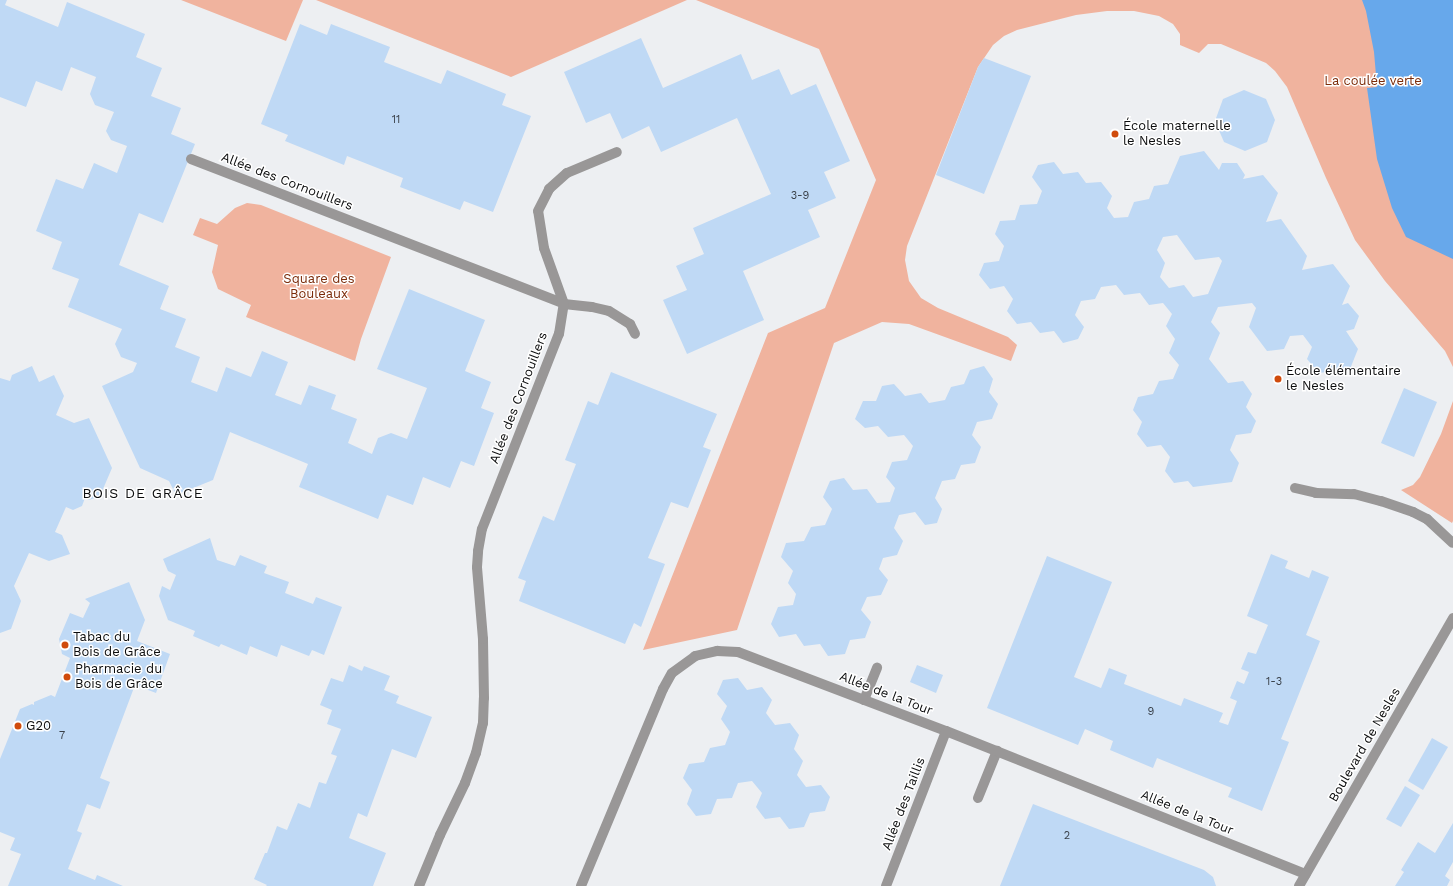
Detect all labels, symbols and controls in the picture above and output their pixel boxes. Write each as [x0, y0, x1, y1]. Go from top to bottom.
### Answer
park label: La coulée verte [1324, 73, 1422, 89]
house number: 11 [392, 113, 400, 127]
place label: École maternelle le Nesles [1123, 119, 1231, 150]
marker: École maternelle le Nesles [1110, 129, 1120, 139]
street label: Allée des Cornouillers [219, 150, 355, 214]
house number: 3-9 [791, 189, 809, 203]
park label: Square des Bouleaux [283, 272, 355, 303]
street label: Allée des Cornouillers [487, 330, 551, 466]
place label: École élémentaire le Nesles [1286, 364, 1401, 395]
marker: École élémentaire le Nesles [1273, 374, 1283, 384]
district label: BOIS DE GRÂCE [82, 485, 204, 501]
place label: Tabac du Bois de Grâce [73, 630, 161, 661]
marker: Tabac du Bois de Grâce [60, 640, 70, 650]
place label: Pharmacie du Bois de Grâce [75, 662, 163, 693]
street label: Allée de la Tour [837, 669, 935, 719]
marker: Pharmacie du Bois de Grâce [62, 672, 72, 682]
house number: 1-3 [1266, 675, 1282, 689]
street label: Boulevard de Nesles [1326, 685, 1404, 805]
house number: 9 [1148, 705, 1154, 719]
place label: G20 [26, 718, 51, 734]
marker: G20 [13, 721, 23, 731]
house number: 7 [59, 729, 65, 743]
street label: Allée des Taillis [879, 755, 929, 853]
street label: Allée de la Tour [1138, 787, 1236, 839]
house number: 2 [1064, 829, 1070, 843]

